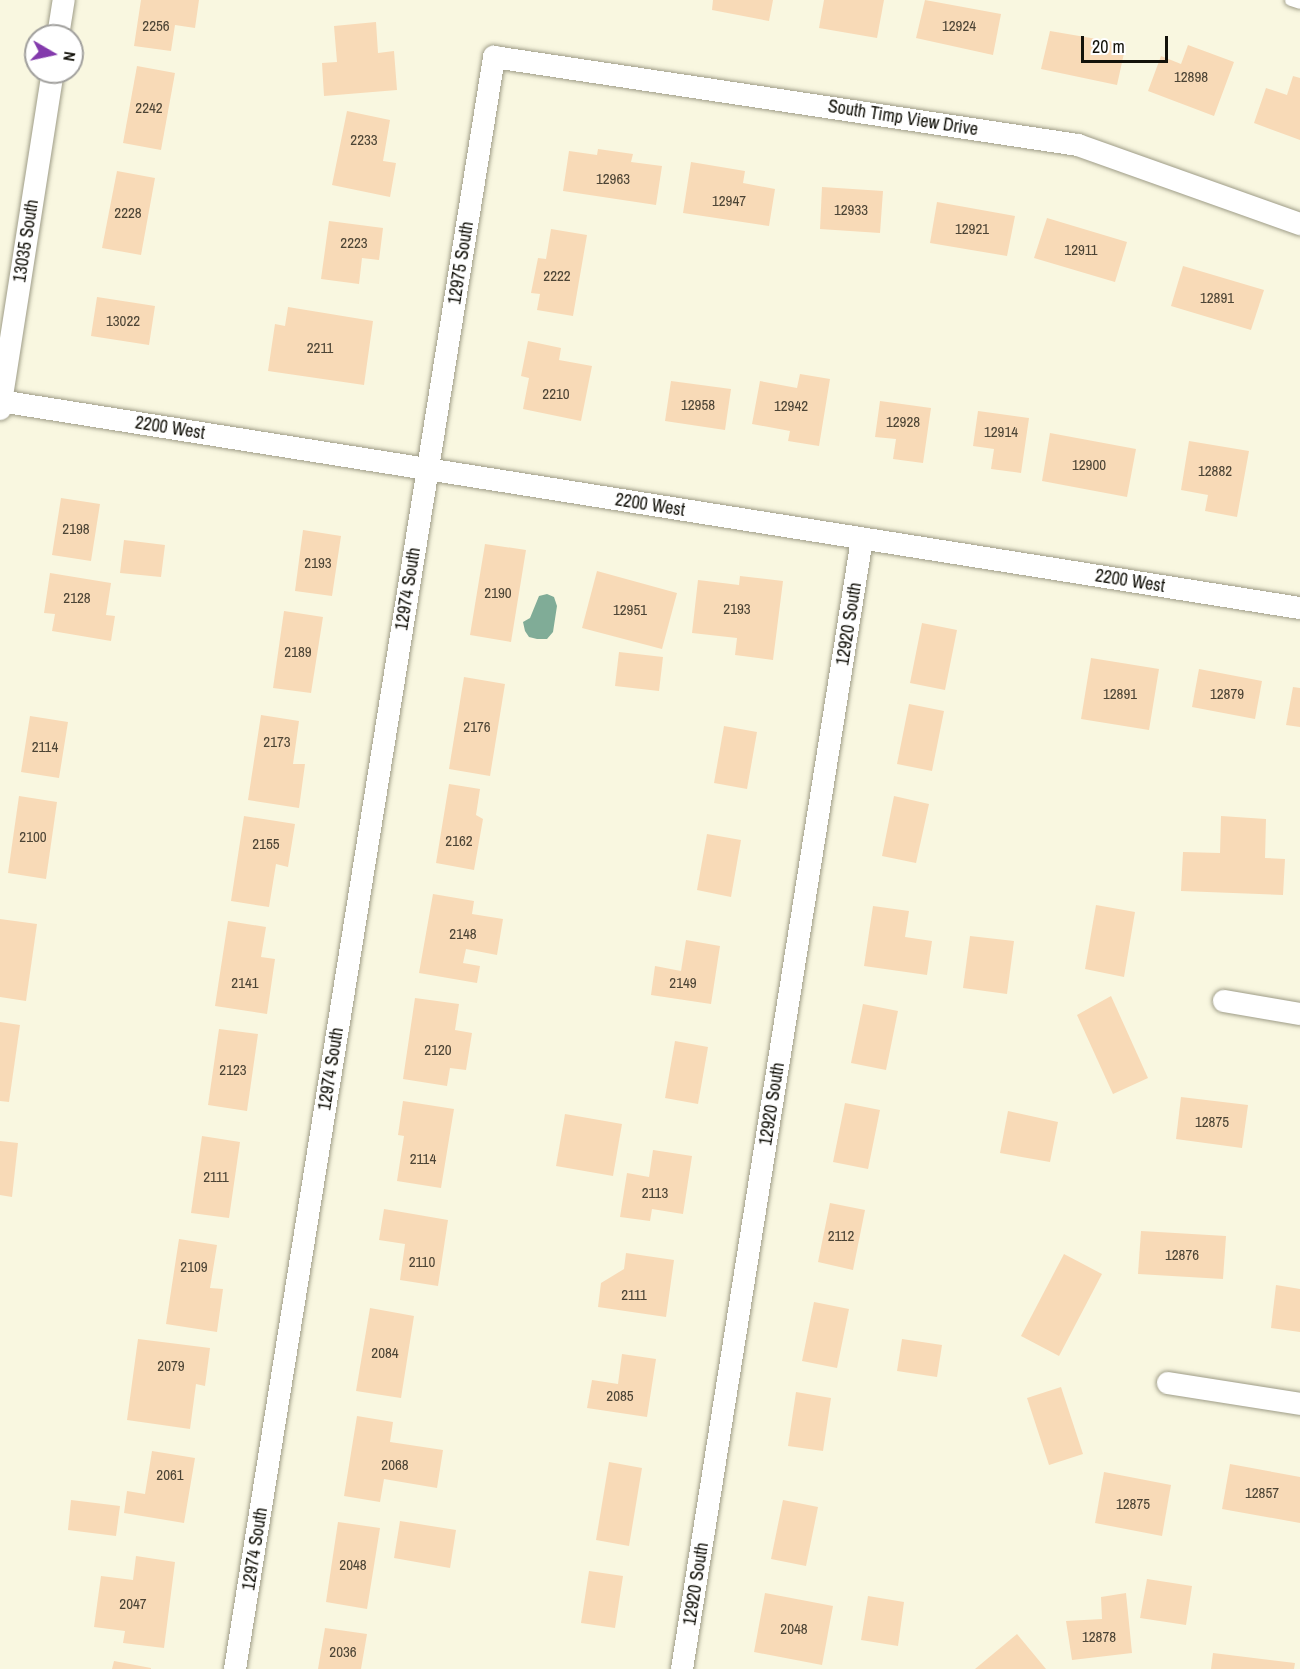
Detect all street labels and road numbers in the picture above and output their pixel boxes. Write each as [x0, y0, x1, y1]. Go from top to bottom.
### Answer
street label: South Timp View Drive [826, 95, 980, 141]
street label: 13035 South [9, 198, 43, 284]
street label: 12975 South [444, 220, 478, 306]
street label: 2200 West [134, 412, 206, 444]
street label: 2200 West [614, 489, 686, 521]
street label: 12974 South [391, 546, 425, 632]
street label: 2200 West [1094, 565, 1166, 597]
street label: 12920 South [832, 581, 866, 667]
street label: 12974 South [314, 1026, 348, 1112]
street label: 12920 South [755, 1061, 789, 1147]
street label: 12974 South [238, 1506, 272, 1592]
street label: 12920 South [679, 1541, 713, 1627]

